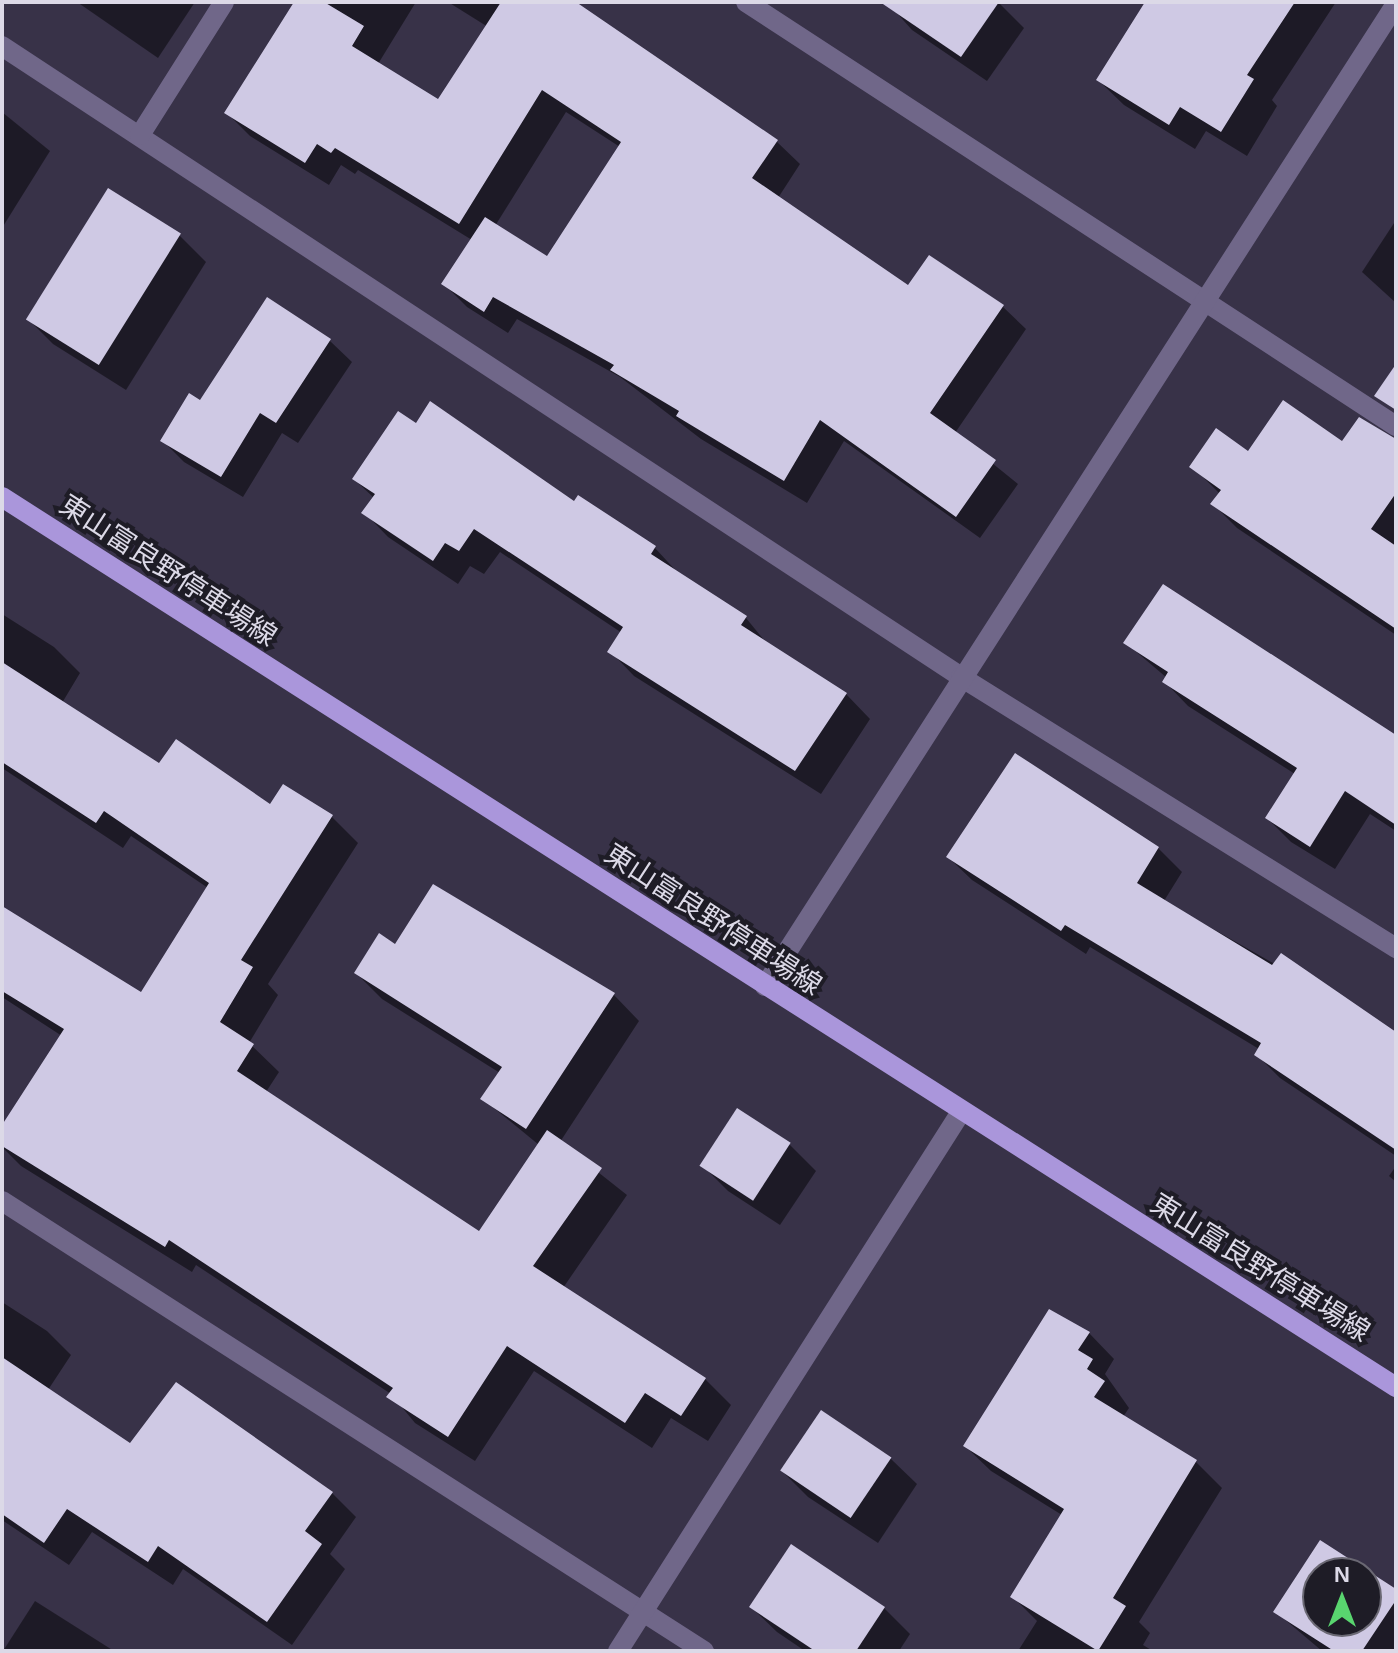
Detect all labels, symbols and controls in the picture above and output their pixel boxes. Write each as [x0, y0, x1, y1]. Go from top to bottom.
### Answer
street label: 東山富良野停車場線 [53, 488, 283, 654]
street label: 東山富良野停車場線 [598, 837, 828, 1003]
street label: 東山富良野停車場線 [1144, 1187, 1376, 1349]
north arrow [1302, 1557, 1382, 1637]
text: N [1334, 1562, 1350, 1587]

